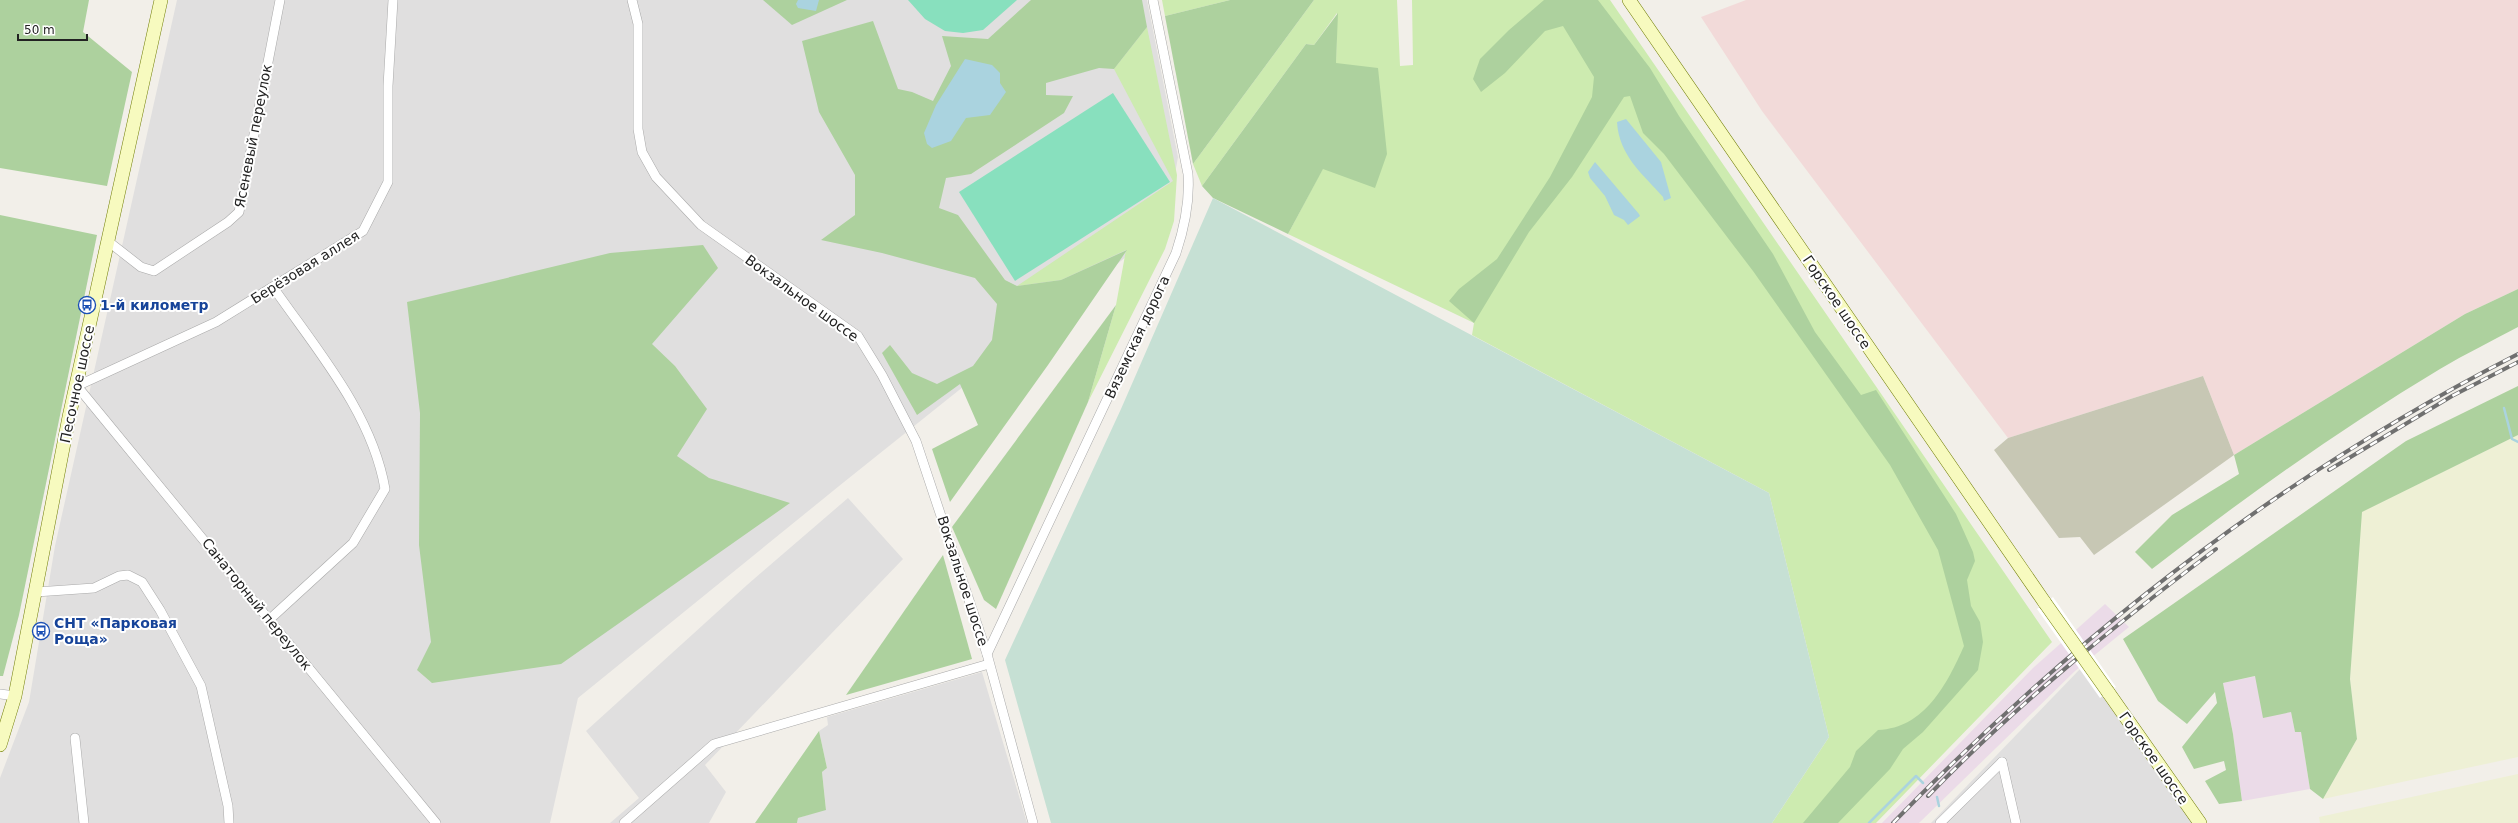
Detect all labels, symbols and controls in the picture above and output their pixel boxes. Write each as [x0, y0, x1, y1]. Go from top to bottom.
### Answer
scale bar [18, 16, 87, 42]
text: 50 m [24, 23, 55, 37]
street label: Ясеневый переулок [231, 63, 275, 209]
street label: Берёзовая аллея [248, 227, 362, 307]
street label: Вокзальное шоссе [742, 252, 862, 344]
street label: Горское шоссе [1800, 252, 1874, 352]
street label: Вяземская дорога [1101, 273, 1173, 401]
bus stop icon: 1-й километр [77, 295, 97, 315]
place label: 1-й километр [100, 297, 209, 313]
street label: Песочное шоссе [57, 324, 97, 444]
street label: Вокзальное шоссе [934, 514, 992, 648]
street label: Санаторный переулок [199, 535, 315, 673]
place label: СНТ «Парковая Роща» [54, 615, 177, 647]
bus stop icon: СНТ «Парковая Роща» [31, 621, 51, 641]
street label: Горское шоссе [2116, 709, 2192, 807]

